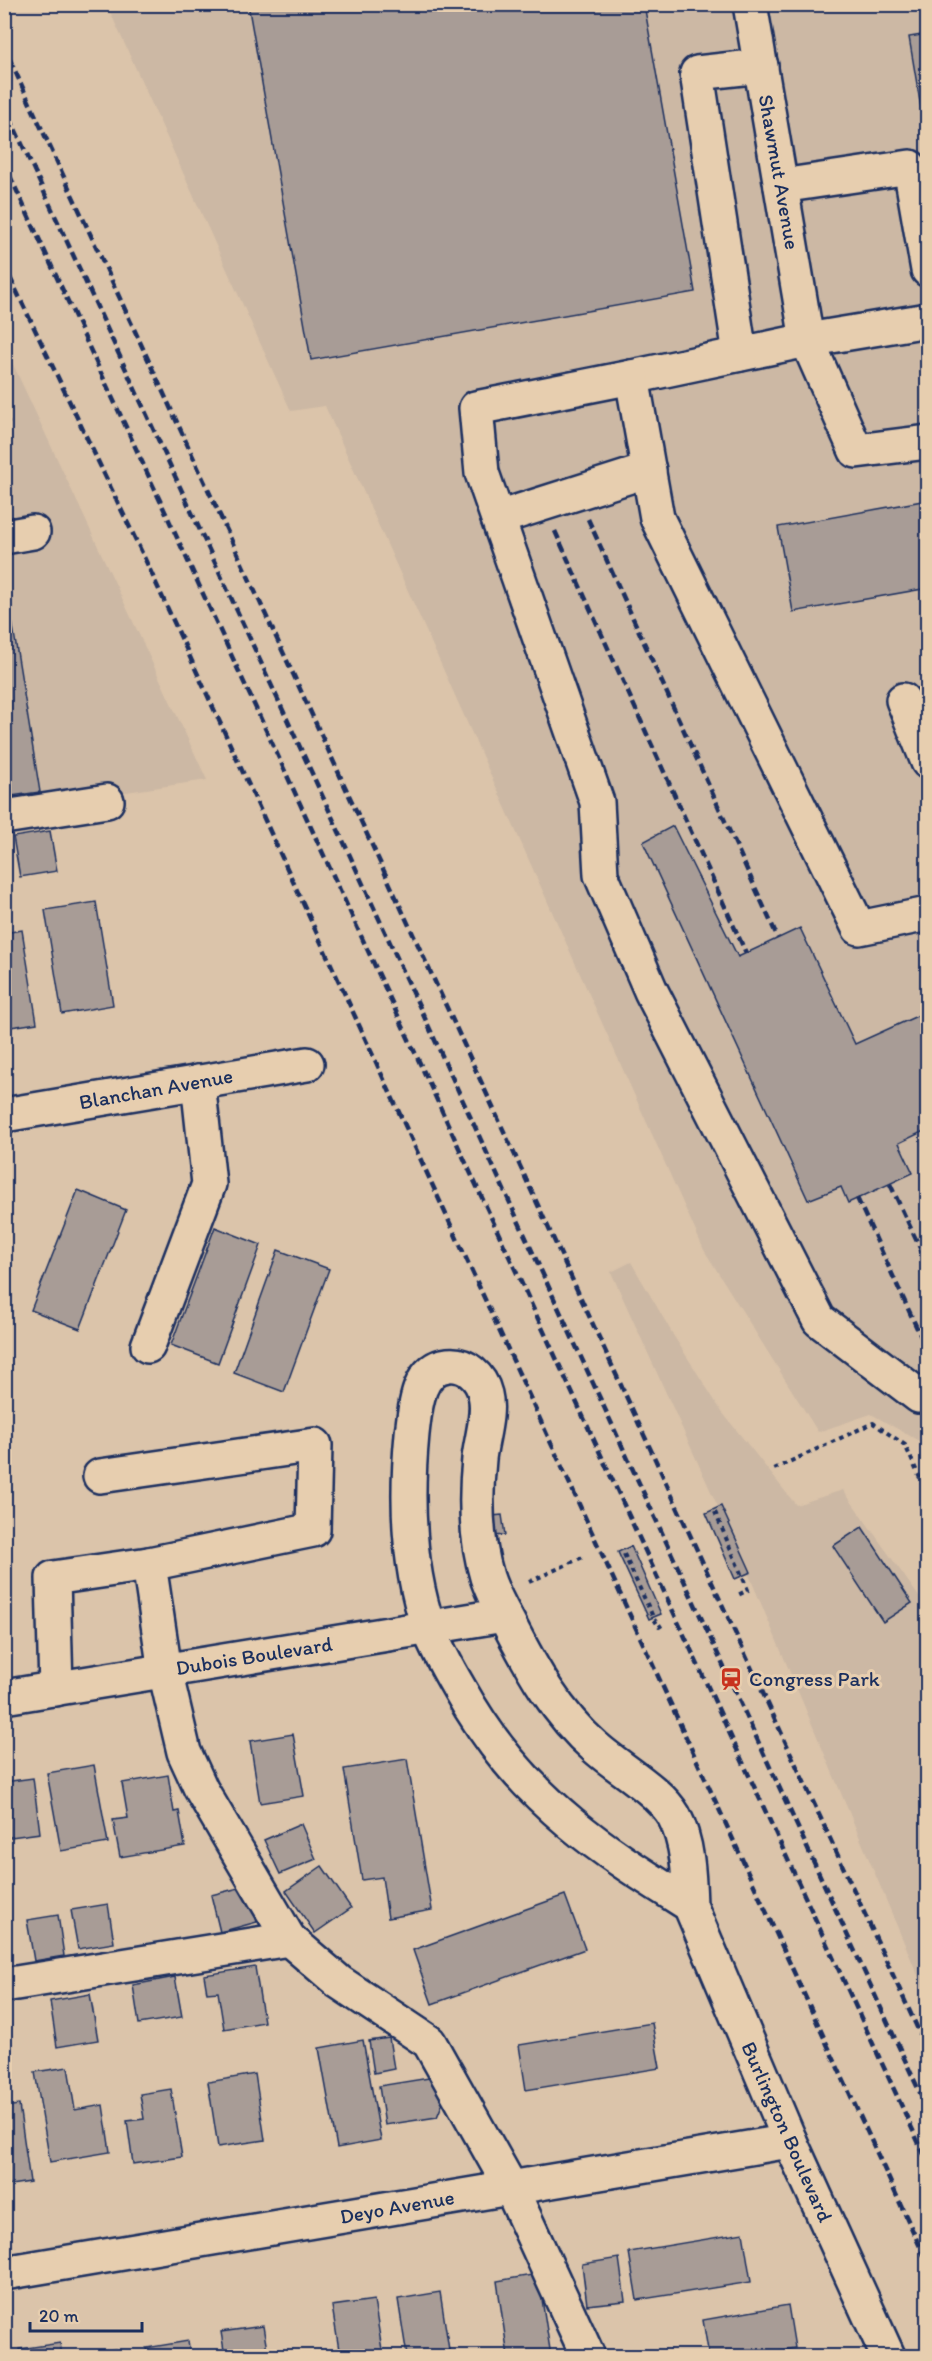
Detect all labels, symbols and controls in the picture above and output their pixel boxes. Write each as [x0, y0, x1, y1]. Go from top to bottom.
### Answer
street label: Shawmut Avenue [754, 92, 805, 251]
street label: Blanchan Avenue [77, 1063, 235, 1114]
street label: Dubois Boulevard [174, 1631, 335, 1680]
station icon: Congress Park [718, 1666, 744, 1692]
place label: Congress Park [749, 1666, 880, 1691]
street label: Burlington Boulevard [736, 2038, 839, 2226]
street label: Deyo Avenue [338, 2184, 456, 2229]
scale bar [30, 2295, 142, 2333]
text: 20 m [39, 2305, 79, 2327]

